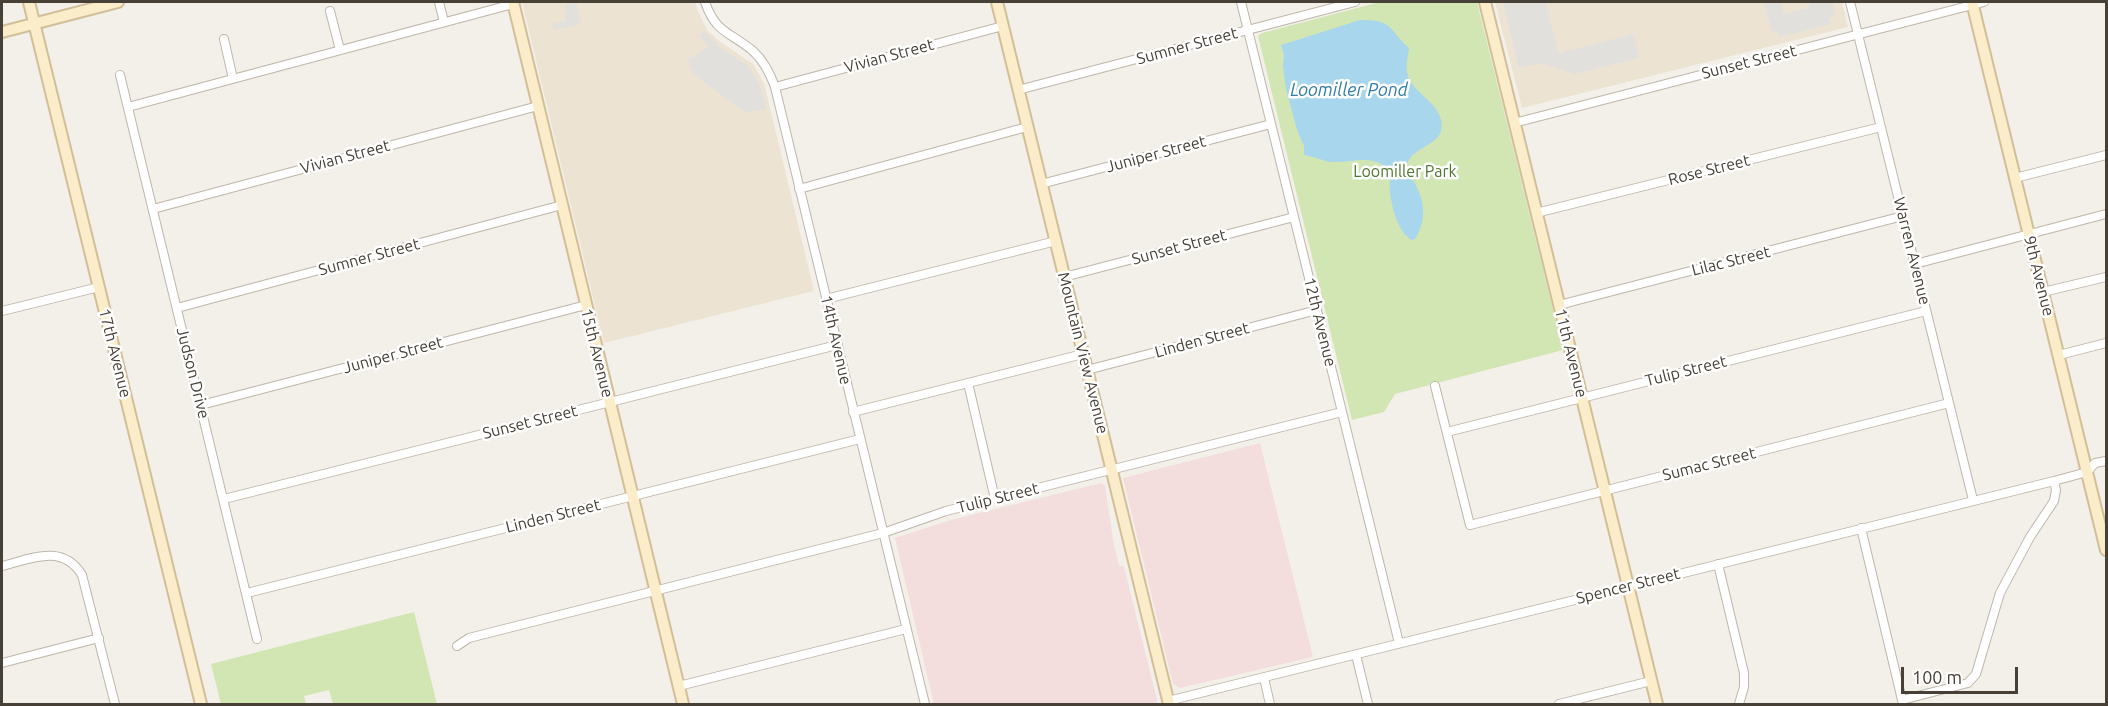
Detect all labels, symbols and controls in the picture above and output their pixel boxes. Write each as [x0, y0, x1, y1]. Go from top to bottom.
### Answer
street label: Sumner Street [1134, 23, 1240, 69]
street label: Vivian Street [842, 35, 936, 77]
street label: Sunset Street [1700, 41, 1798, 83]
water label: Loomiller Pond [1290, 79, 1408, 101]
street label: Juniper Street [1104, 131, 1208, 177]
street label: Vivian Street [298, 136, 392, 178]
street label: Rose Street [1666, 151, 1752, 189]
park label: Loomiller Park [1353, 162, 1457, 182]
street label: Warren Avenue [1889, 195, 1935, 307]
street label: Sunset Street [1130, 225, 1228, 269]
street label: Sumner Street [316, 234, 422, 280]
street label: 9th Avenue [2020, 234, 2058, 318]
street label: Lilac Street [1690, 242, 1772, 280]
street label: Mountain View Avenue [1054, 270, 1112, 436]
street label: 12th Avenue [1300, 276, 1340, 368]
street label: 14th Avenue [816, 293, 856, 387]
street label: 17th Avenue [95, 307, 135, 399]
street label: 15th Avenue [577, 307, 617, 399]
street label: 11th Avenue [1551, 307, 1591, 399]
street label: Linden Street [1153, 318, 1251, 362]
street label: Judson Drive [172, 325, 214, 421]
street label: Juniper Street [341, 332, 445, 378]
street label: Tulip Street [1643, 352, 1729, 390]
street label: Sunset Street [481, 401, 579, 443]
street label: Sumac Street [1660, 443, 1758, 485]
street label: Tulip Street [955, 479, 1041, 517]
street label: Linden Street [504, 495, 602, 537]
street label: Spencer Street [1574, 564, 1682, 608]
scale bar [1904, 655, 2021, 693]
text: 100 m [1912, 667, 1962, 687]

